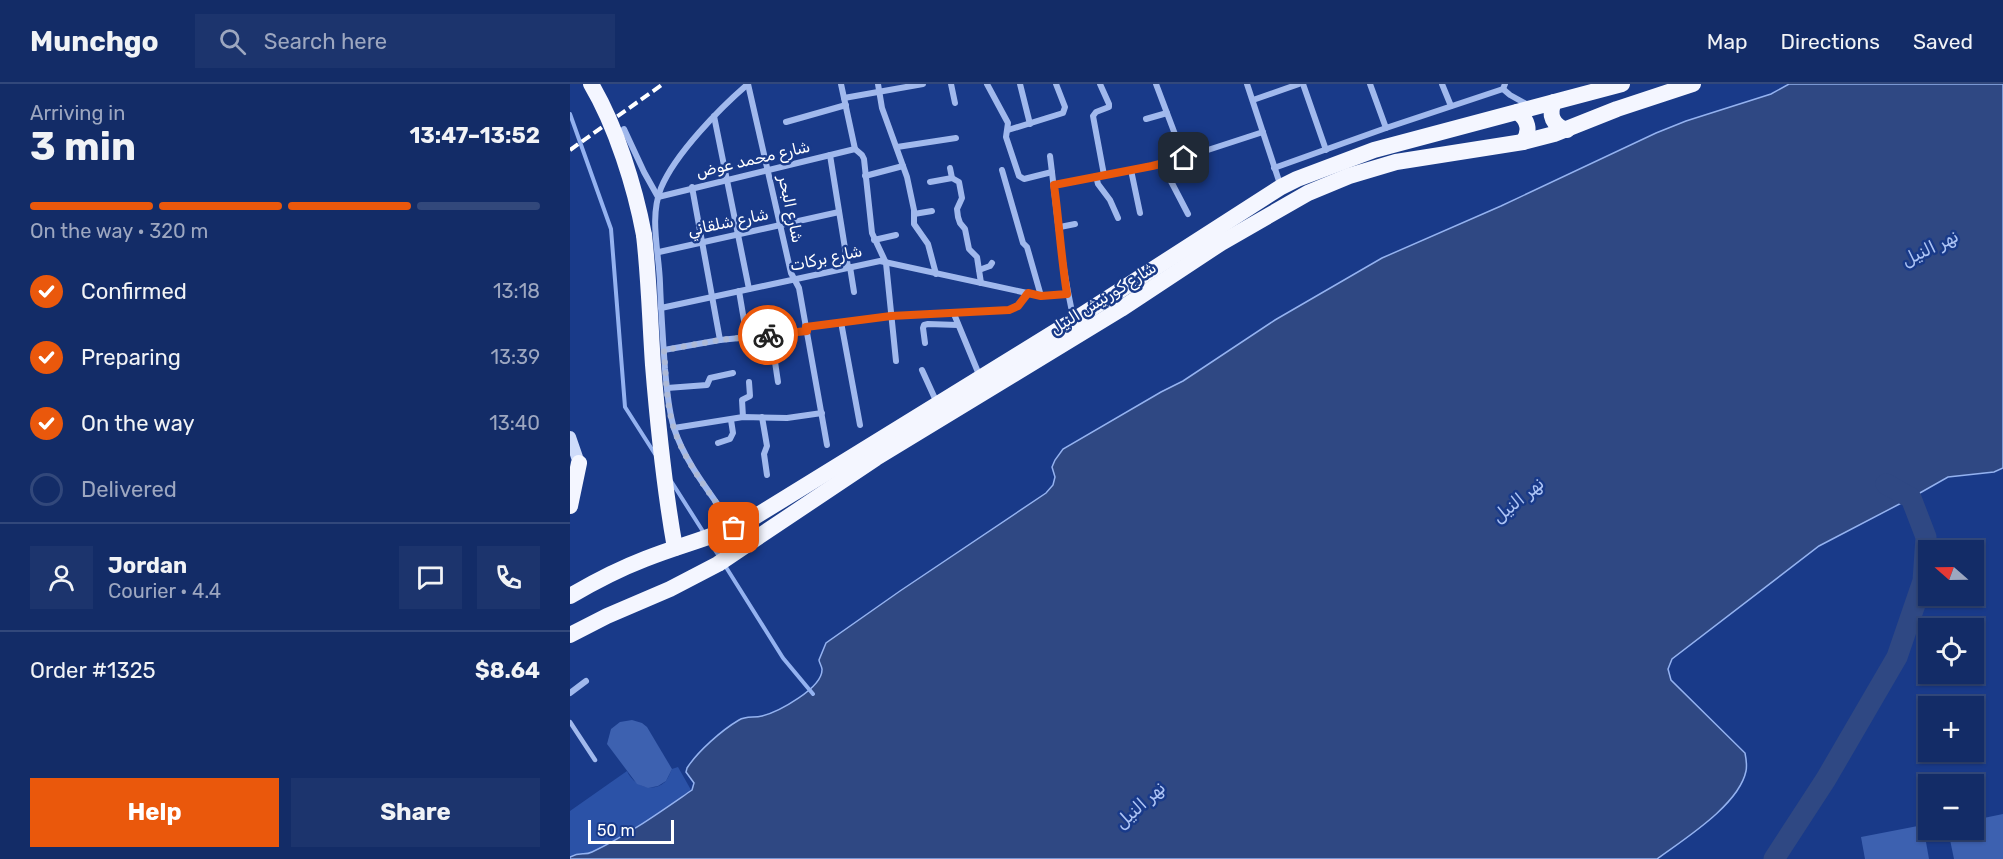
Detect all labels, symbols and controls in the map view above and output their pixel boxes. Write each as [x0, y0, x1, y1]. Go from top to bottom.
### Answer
search box [195, 14, 615, 68]
text: Munchgo [30, 25, 159, 58]
icon: search [216, 25, 249, 58]
text: Search here [264, 28, 387, 55]
text: Map [1707, 29, 1748, 54]
text: Directions [1781, 29, 1880, 54]
text: Saved [1913, 29, 1973, 54]
text: Arriving in [30, 101, 125, 125]
text: 13:47–13:52 [409, 122, 540, 149]
text: 3 min [30, 124, 136, 170]
pin [1158, 132, 1209, 183]
street label: شارع محمد عوض [694, 137, 812, 183]
icon: home [1167, 141, 1200, 174]
street label: شارع البحر [772, 173, 807, 245]
street label: شارع شلقاني [686, 204, 771, 243]
text: On the way · 320 m [30, 219, 208, 243]
water label: نهر النيل [1898, 225, 1962, 271]
street label: شارع بركات [788, 241, 864, 277]
street label: شارع كورنيش النيل [1046, 258, 1161, 340]
icon: check [30, 275, 63, 308]
text: Confirmed [81, 278, 187, 305]
text: 13:18 [493, 279, 540, 303]
courier [738, 305, 798, 365]
icon: bike [752, 319, 785, 352]
icon: check [30, 341, 63, 374]
text: Preparing [81, 344, 181, 371]
text: 13:39 [490, 345, 540, 369]
icon: check [30, 407, 63, 440]
text: On the way [81, 410, 195, 437]
text: 13:40 [489, 411, 540, 435]
water label: نهر النيل [1488, 472, 1548, 528]
text: Delivered [81, 476, 177, 503]
pin [708, 502, 759, 553]
icon: bag [717, 511, 750, 544]
north arrow [1918, 540, 1984, 606]
map controls [1918, 540, 1984, 840]
button: person [30, 546, 93, 609]
button: chat [399, 546, 462, 609]
button: phone [477, 546, 540, 609]
text: Jordan [108, 552, 187, 579]
text: Courier · 4.4 [108, 579, 221, 603]
button: locate [1918, 618, 1984, 684]
text: Order #1325 [30, 657, 156, 684]
text: $8.64 [475, 657, 540, 684]
button: + [1918, 696, 1984, 762]
button: − [1918, 774, 1984, 840]
water label: نهر النيل [1110, 777, 1170, 833]
button: Help [30, 778, 279, 847]
button: Share [291, 778, 540, 847]
scale bar [588, 817, 674, 844]
text: 50 m [597, 821, 635, 840]

